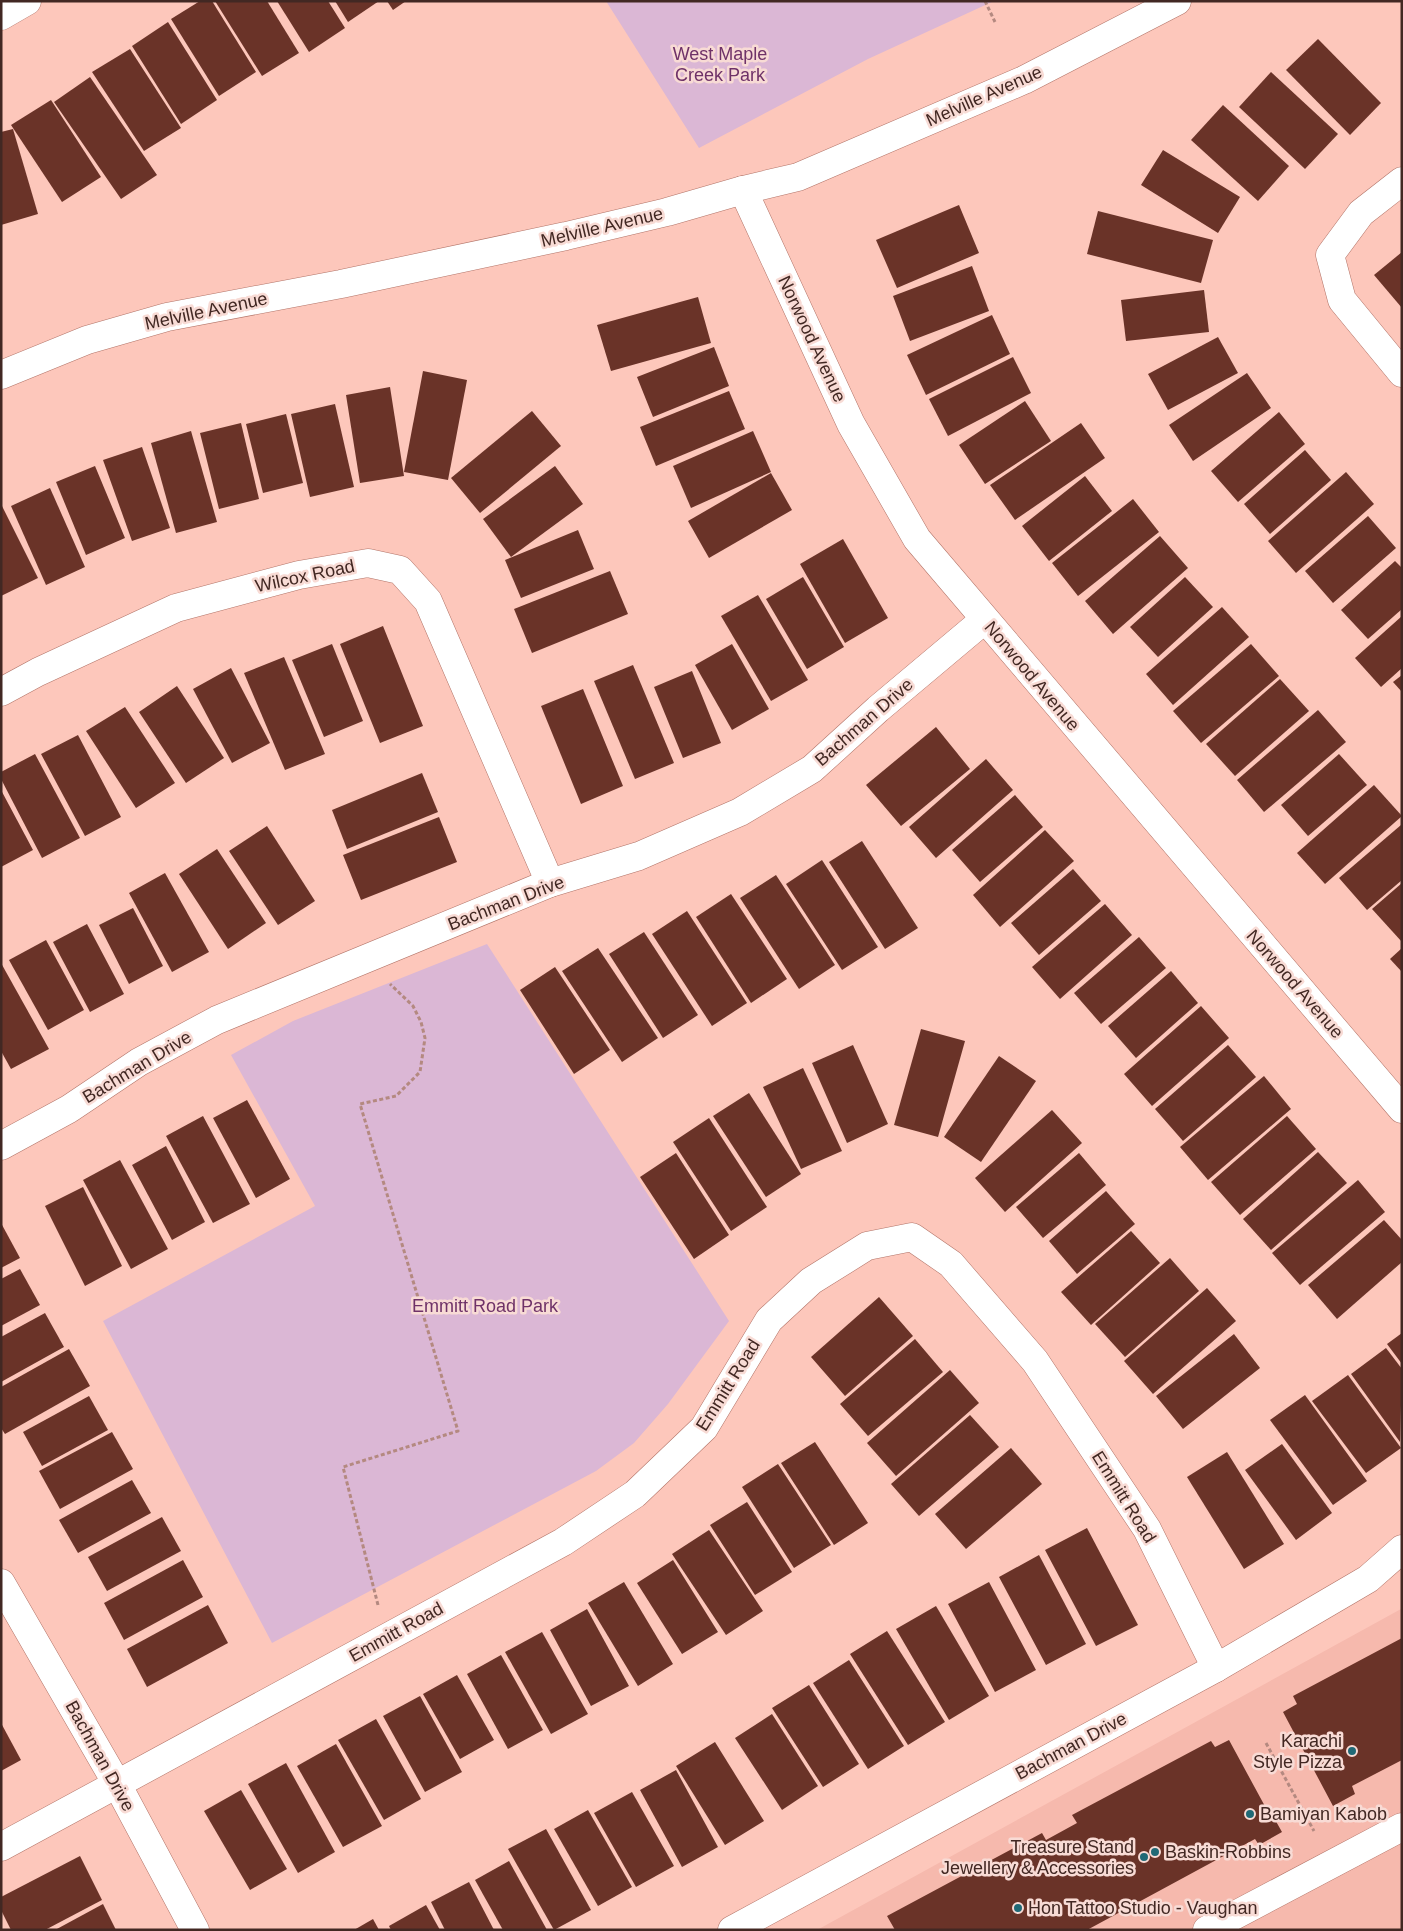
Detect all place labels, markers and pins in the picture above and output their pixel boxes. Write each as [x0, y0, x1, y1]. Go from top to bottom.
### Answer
place label: Karachi Style Pizza [1253, 1731, 1343, 1772]
marker: Karachi Style Pizza [1346, 1745, 1358, 1757]
place label: Bamiyan Kabob [1260, 1804, 1387, 1824]
marker: Bamiyan Kabob [1244, 1808, 1256, 1820]
place label: Treasure Stand Jewellery & Accessories [941, 1837, 1134, 1878]
place label: Baskin-Robbins [1165, 1842, 1291, 1862]
marker: Baskin-Robbins [1149, 1846, 1161, 1858]
marker: Treasure Stand Jewellery & Accessories [1138, 1851, 1150, 1863]
place label: Hon Tattoo Studio - Vaughan [1028, 1898, 1258, 1918]
marker: Hon Tattoo Studio - Vaughan [1012, 1902, 1024, 1914]

